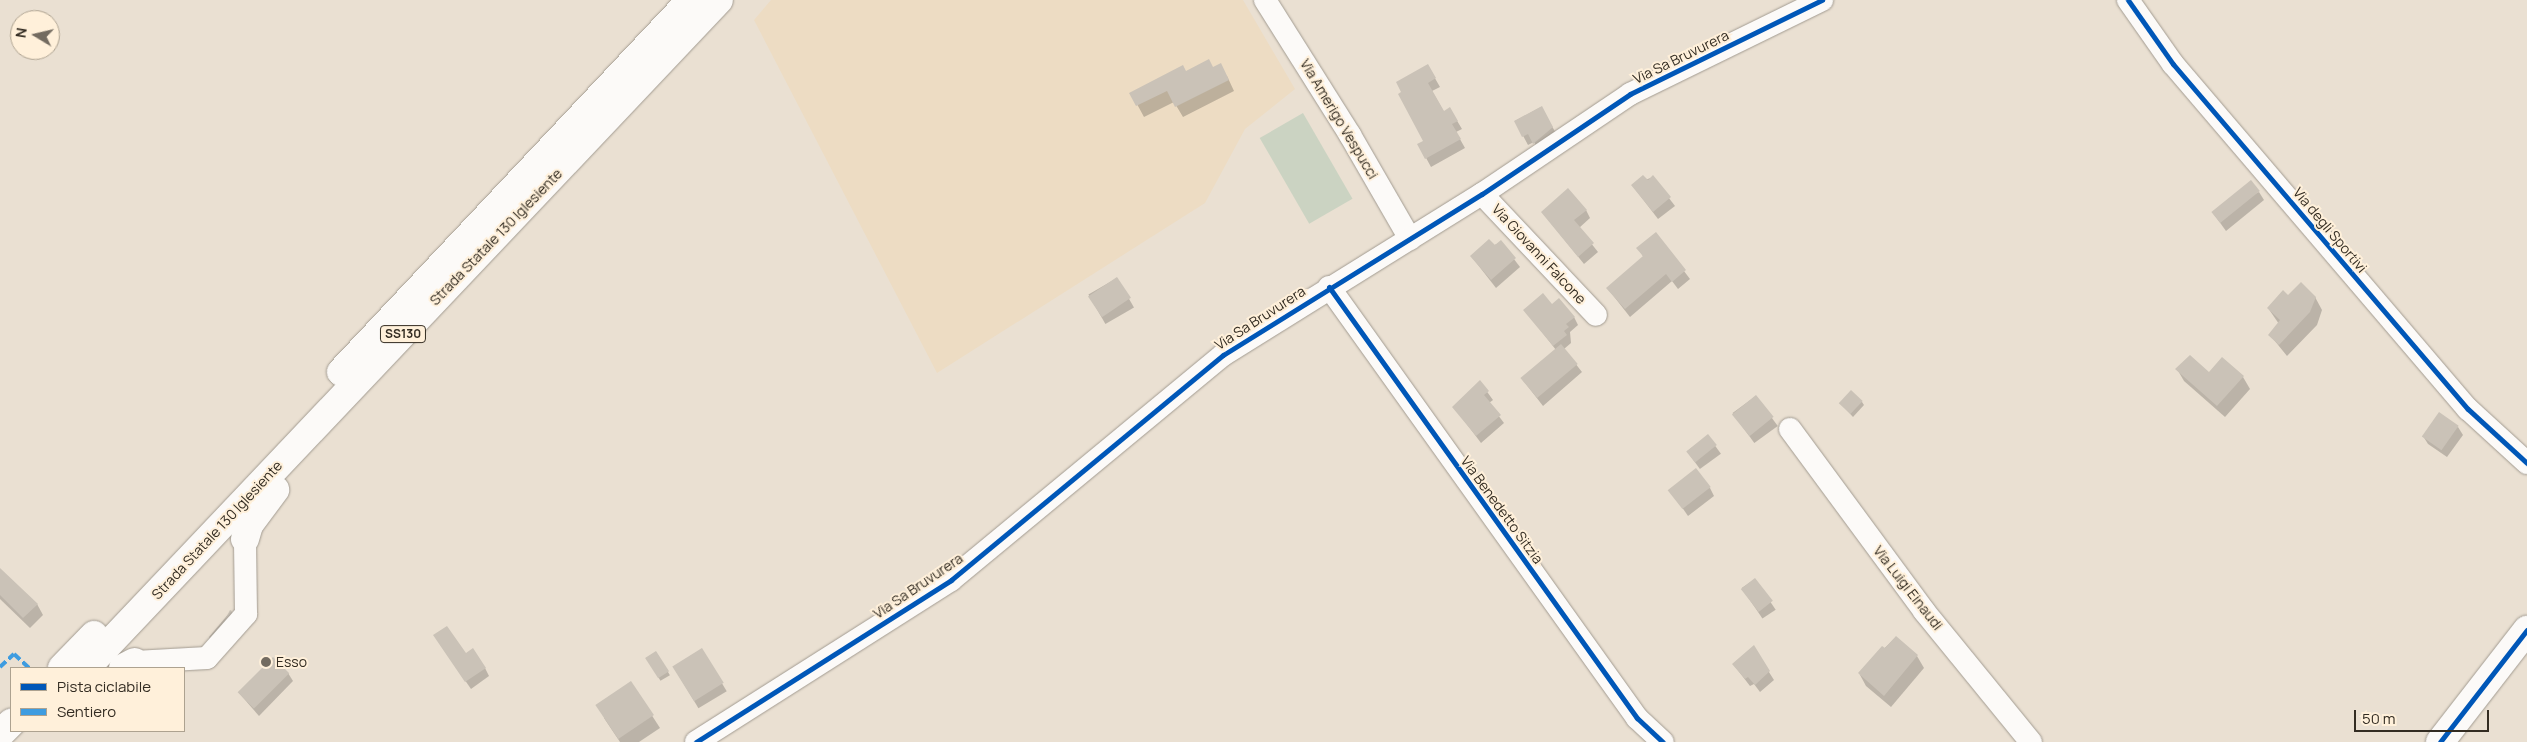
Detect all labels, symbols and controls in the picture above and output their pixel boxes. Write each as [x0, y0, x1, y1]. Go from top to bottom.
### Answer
north arrow [10, 10, 60, 60]
text: N [11, 26, 31, 39]
street label: Via Sa Bruvurera [1630, 27, 1732, 87]
street label: Via Amerigo Vespucci [1297, 56, 1381, 182]
street label: Strada Statale 130 Iglesiente [426, 165, 566, 309]
street label: Via degli Sportivi [2290, 184, 2370, 276]
street label: Via Giovanni Falcone [1488, 201, 1590, 307]
street label: Via Sa Bruvurera [1212, 283, 1308, 353]
road number: SS130 [379, 324, 427, 344]
street label: Via Benedetto Sitzia [1457, 453, 1547, 567]
street label: Strada Statale 130 Iglesiente [148, 457, 286, 603]
street label: Via Luigi Einaudi [1870, 543, 1946, 633]
street label: Via Sa Bruvurera [870, 550, 966, 622]
place label: Esso [276, 654, 307, 670]
marker: Esso [260, 656, 272, 668]
legend [10, 667, 185, 732]
text: Pista ciclabile [57, 676, 151, 697]
scale bar [2357, 700, 2492, 732]
text: Sentiero [57, 701, 116, 722]
text: 50 m [2362, 708, 2396, 729]

